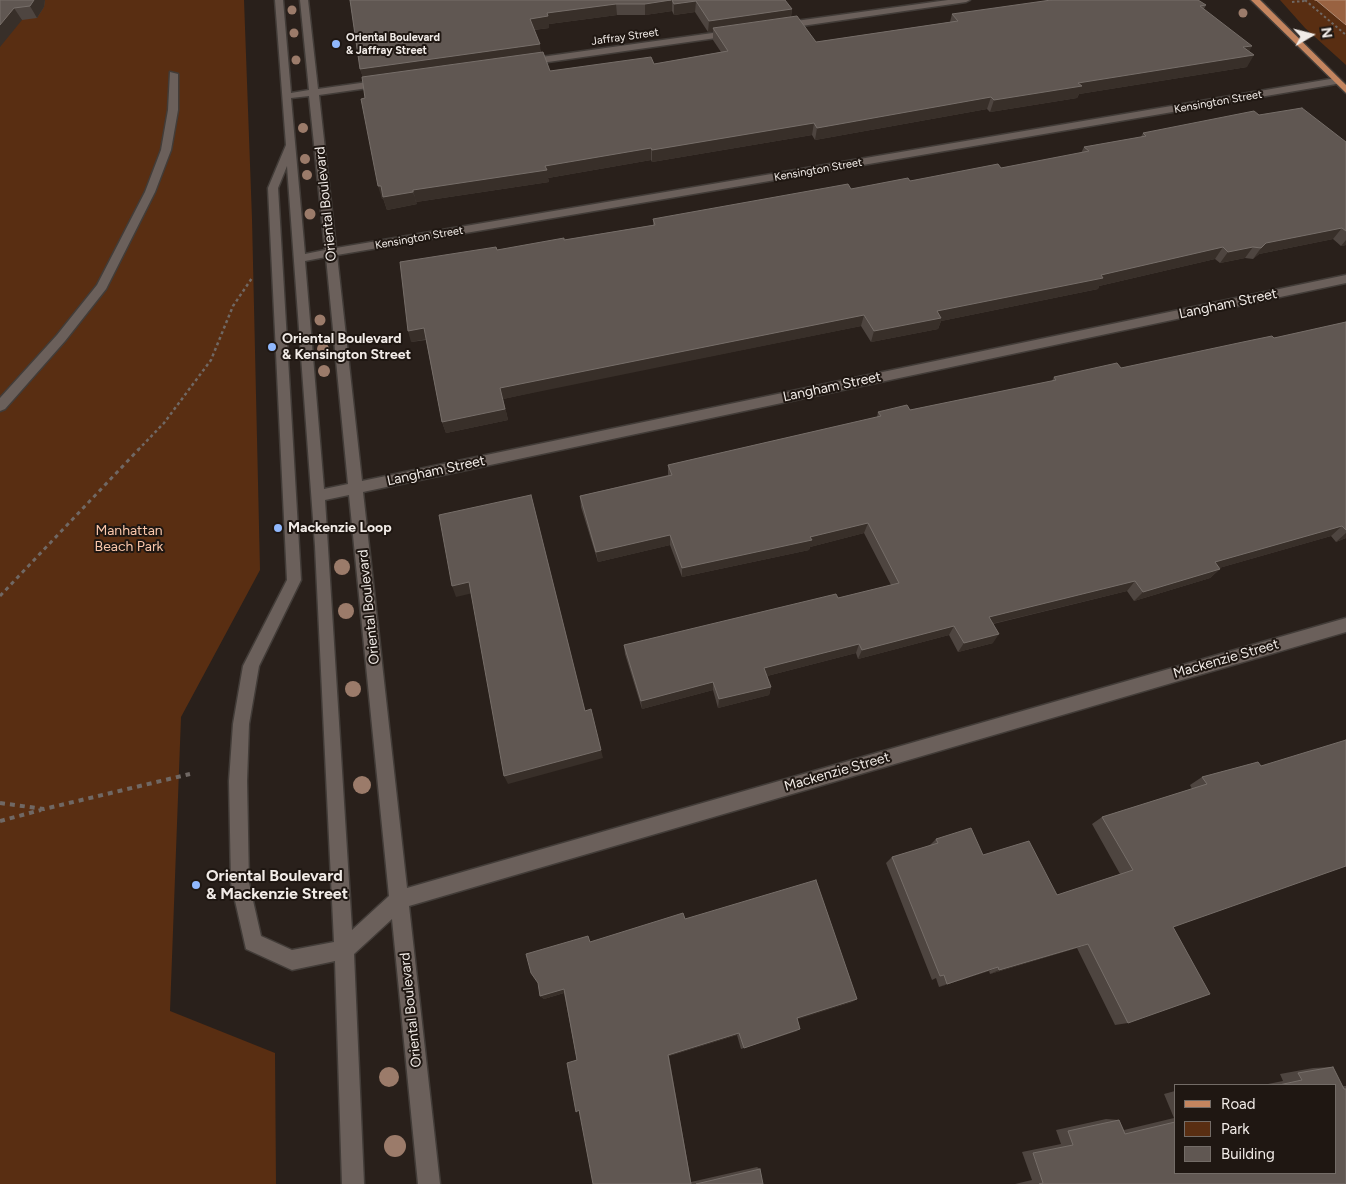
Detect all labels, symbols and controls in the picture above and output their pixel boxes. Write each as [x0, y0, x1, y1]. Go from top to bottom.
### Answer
north arrow [1286, 10, 1336, 60]
street label: Jaffray Street [590, 26, 660, 48]
text: N [1317, 26, 1336, 39]
place label: Oriental Boulevard & Jaffray Street [346, 31, 440, 57]
marker: Oriental Boulevard & Jaffray Street [330, 38, 342, 50]
street label: Kensington Street [1173, 88, 1263, 116]
street label: Oriental Boulevard [312, 146, 340, 262]
street label: Kensington Street [773, 156, 863, 184]
street label: Kensington Street [374, 224, 464, 252]
street label: Langham Street [1177, 285, 1279, 323]
place label: Oriental Boulevard & Kensington Street [282, 331, 411, 364]
marker: Oriental Boulevard & Kensington Street [266, 341, 278, 353]
street label: Langham Street [781, 368, 883, 406]
street label: Langham Street [385, 452, 487, 490]
place label: Mackenzie Loop [288, 520, 392, 536]
marker: Mackenzie Loop [272, 522, 284, 534]
park label: Manhattan Beach Park [95, 523, 163, 556]
street label: Oriental Boulevard [355, 549, 383, 665]
street label: Mackenzie Street [1171, 636, 1281, 682]
street label: Mackenzie Street [782, 749, 892, 795]
place label: Oriental Boulevard & Mackenzie Street [206, 866, 348, 904]
marker: Oriental Boulevard & Mackenzie Street [190, 879, 202, 891]
street label: Oriental Boulevard [397, 952, 425, 1068]
legend [1174, 1084, 1336, 1174]
text: Road [1221, 1095, 1256, 1113]
text: Park [1221, 1120, 1250, 1138]
text: Building [1221, 1145, 1275, 1163]

